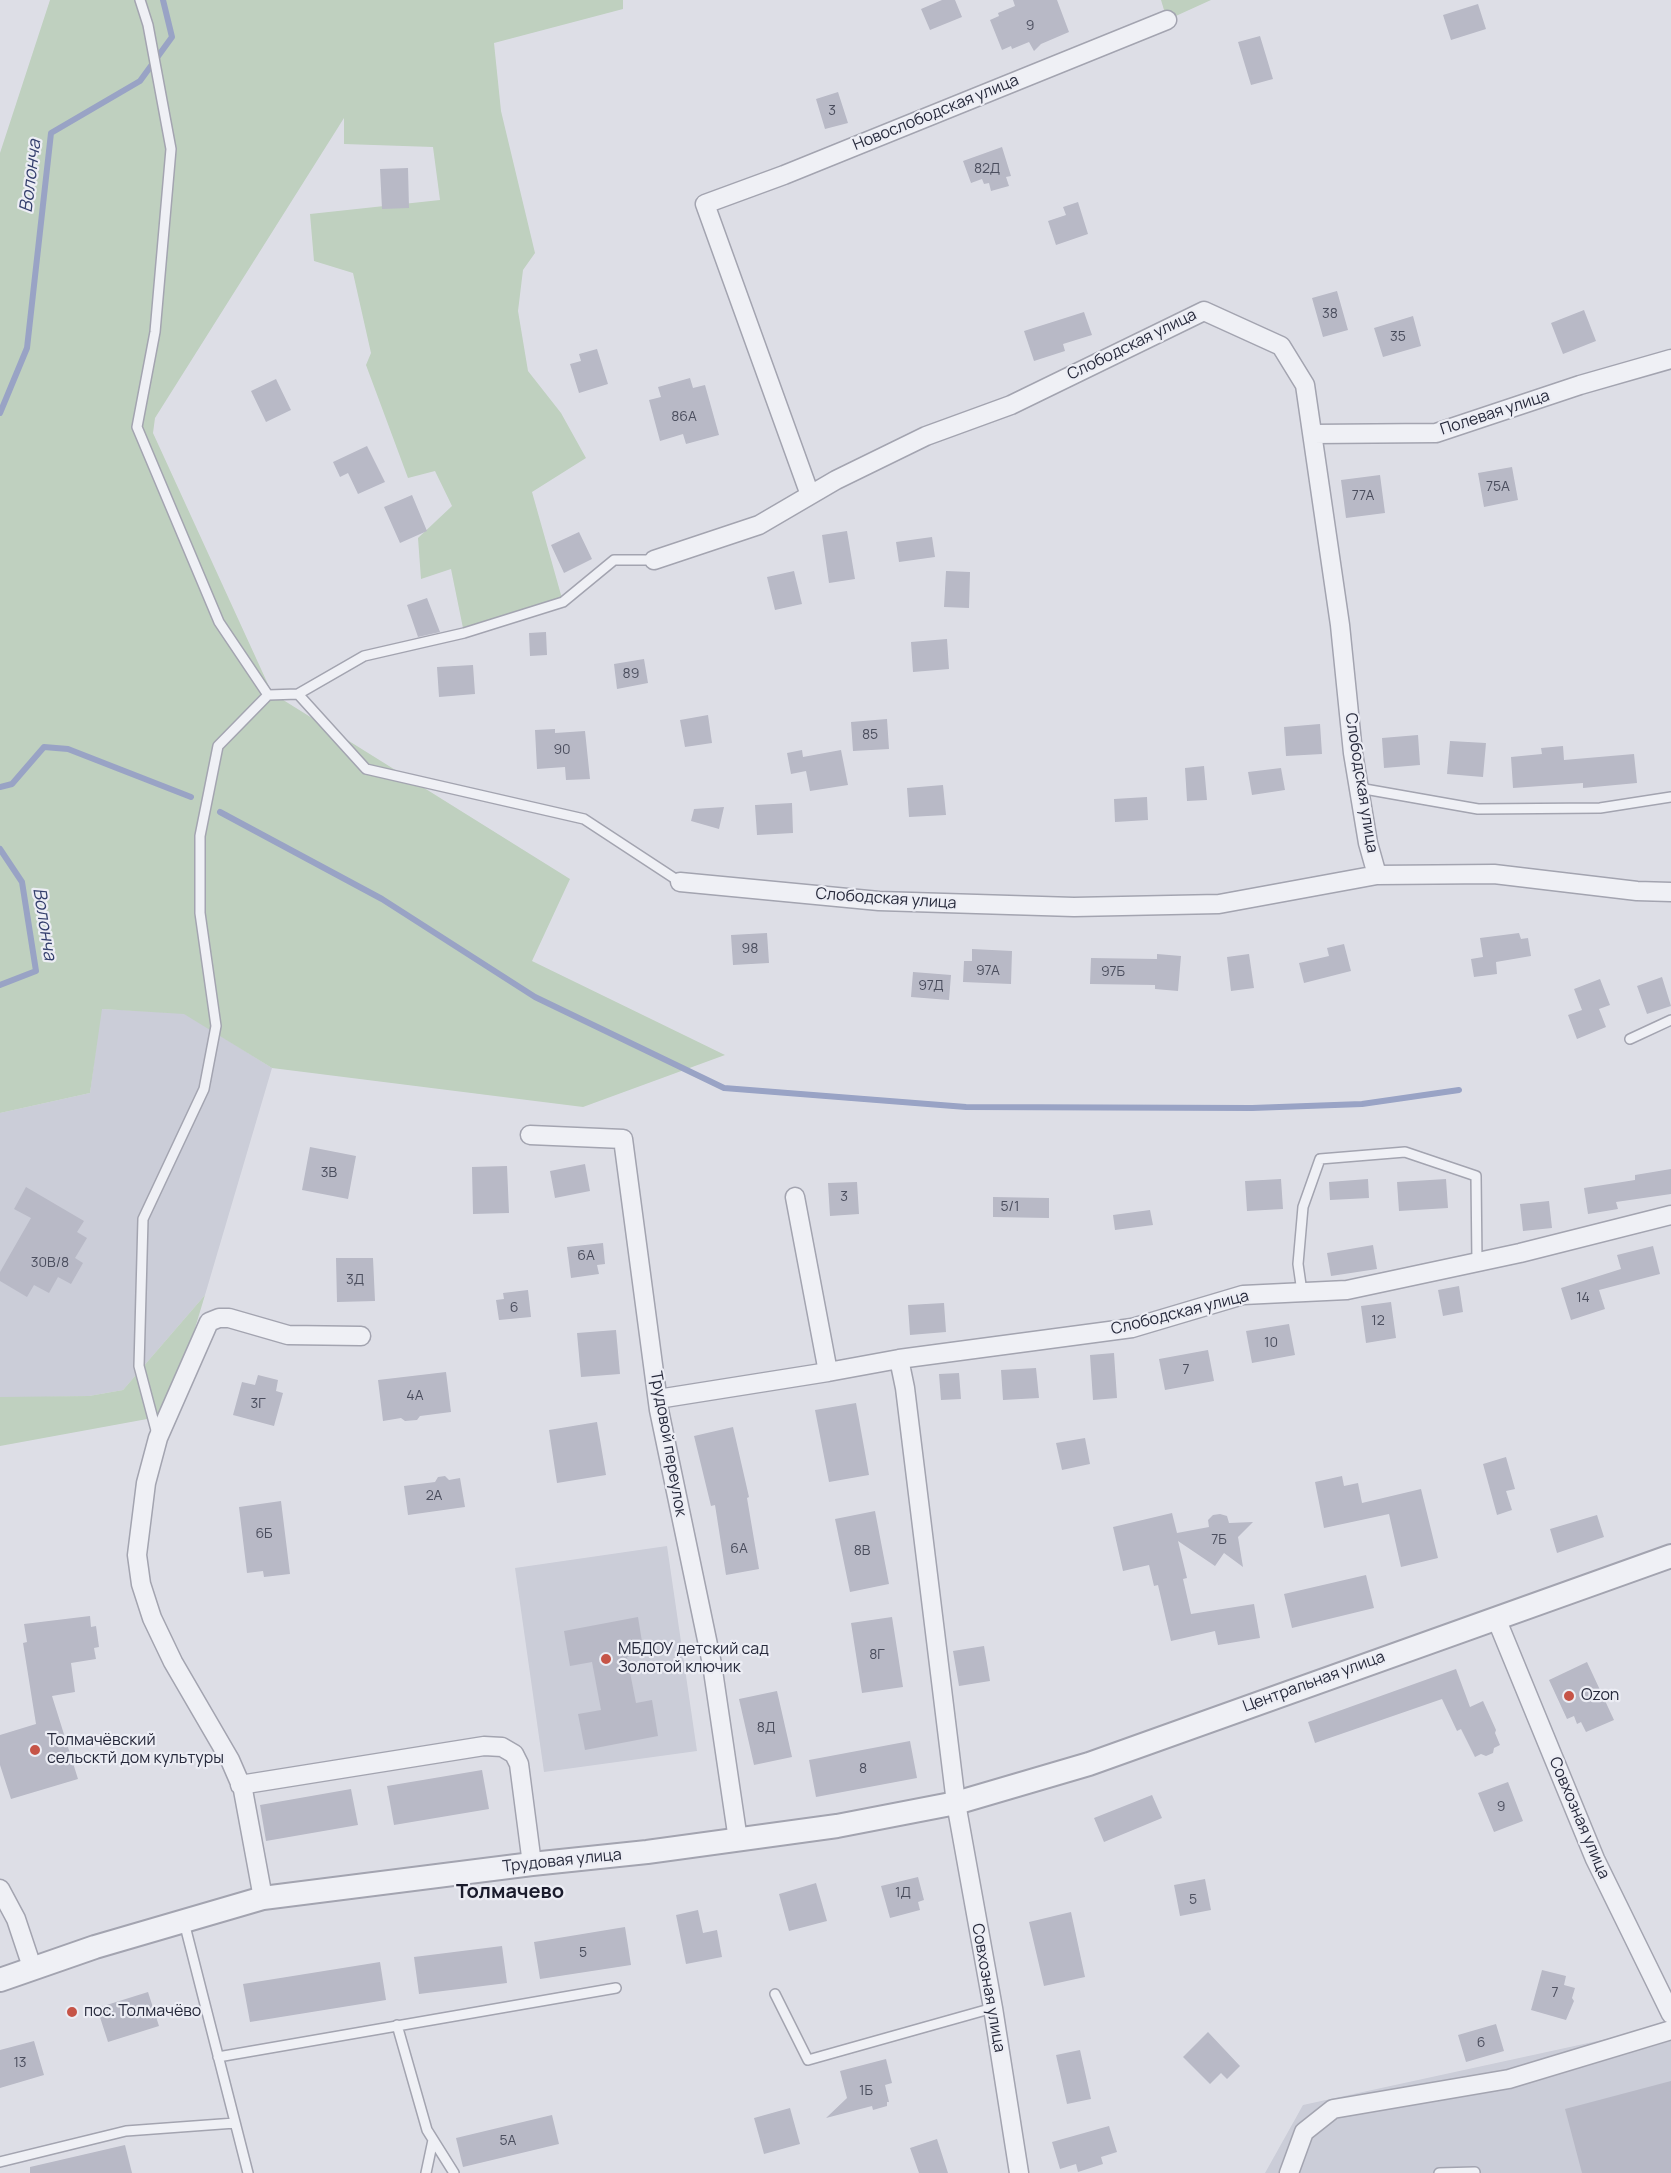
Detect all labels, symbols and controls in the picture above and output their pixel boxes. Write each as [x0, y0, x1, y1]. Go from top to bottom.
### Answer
house number: 9 [1026, 18, 1034, 34]
street label: Новослободская улица [850, 71, 1022, 155]
house number: 3 [828, 103, 836, 119]
water label: Волонча [16, 138, 46, 214]
house number: 82Д [974, 161, 1000, 177]
street label: Слободская улица [1064, 305, 1200, 385]
house number: 38 [1322, 306, 1338, 322]
house number: 35 [1390, 329, 1406, 345]
street label: Полевая улица [1438, 386, 1552, 440]
house number: 86А [671, 409, 697, 425]
house number: 75А [1486, 479, 1510, 495]
house number: 77А [1352, 488, 1374, 504]
house number: 89 [623, 666, 639, 682]
street label: Слободская улица [1340, 712, 1382, 854]
house number: 85 [862, 727, 878, 743]
house number: 90 [553, 742, 571, 758]
street label: Слободская улица [815, 884, 957, 914]
water label: Волонча [28, 886, 60, 962]
house number: 98 [742, 941, 758, 957]
house number: 97А [976, 963, 1000, 979]
house number: 97Б [1101, 964, 1125, 980]
house number: 97Д [918, 978, 944, 994]
house number: 3В [321, 1165, 337, 1181]
house number: 3 [840, 1189, 848, 1205]
house number: 5/1 [1001, 1199, 1019, 1215]
house number: 6А [577, 1248, 595, 1264]
house number: 30В/8 [31, 1255, 69, 1271]
house number: 3Д [346, 1272, 364, 1288]
street label: Слободская улица [1109, 1287, 1251, 1339]
house number: 14 [1576, 1290, 1590, 1306]
house number: 6 [510, 1300, 518, 1316]
house number: 12 [1371, 1313, 1385, 1329]
house number: 10 [1264, 1335, 1278, 1351]
house number: 7 [1182, 1362, 1190, 1378]
street label: Трудовой переулок [646, 1370, 690, 1518]
house number: 4А [406, 1388, 424, 1404]
house number: 3Г [250, 1396, 266, 1412]
house number: 2А [426, 1488, 442, 1504]
house number: 6Б [255, 1526, 273, 1542]
house number: 7Б [1211, 1532, 1227, 1548]
house number: 6А [730, 1541, 748, 1557]
house number: 8В [854, 1543, 870, 1559]
place label: МБДОУ детский сад Золотой ключик [618, 1640, 769, 1678]
house number: 8Г [869, 1647, 885, 1663]
street label: Центральная улица [1240, 1647, 1388, 1717]
marker: МБДОУ детский сад Золотой ключик [599, 1652, 613, 1666]
place label: Ozon [1581, 1686, 1619, 1706]
marker: Ozon [1562, 1689, 1576, 1703]
house number: 8Д [757, 1720, 775, 1736]
place label: Толмачёвский сельсктй дом культуры [47, 1731, 224, 1769]
marker: Толмачёвский сельсктй дом культуры [28, 1743, 42, 1757]
street label: Совхозная улица [1545, 1754, 1613, 1882]
house number: 8 [859, 1761, 867, 1777]
house number: 9 [1497, 1799, 1505, 1815]
street label: Трудовая улица [501, 1845, 623, 1877]
district label: Толмачево [456, 1880, 564, 1904]
house number: 1Д [895, 1885, 911, 1901]
house number: 5 [1189, 1892, 1197, 1908]
street label: Совхозная улица [967, 1922, 1009, 2054]
house number: 5 [579, 1945, 587, 1961]
house number: 7 [1551, 1985, 1559, 2001]
place label: пос. Толмачёво [84, 2002, 201, 2022]
marker: пос. Толмачёво [65, 2005, 79, 2019]
house number: 6 [1477, 2035, 1485, 2051]
house number: 13 [13, 2055, 27, 2071]
house number: 1Б [859, 2083, 873, 2099]
house number: 5А [500, 2133, 516, 2149]

